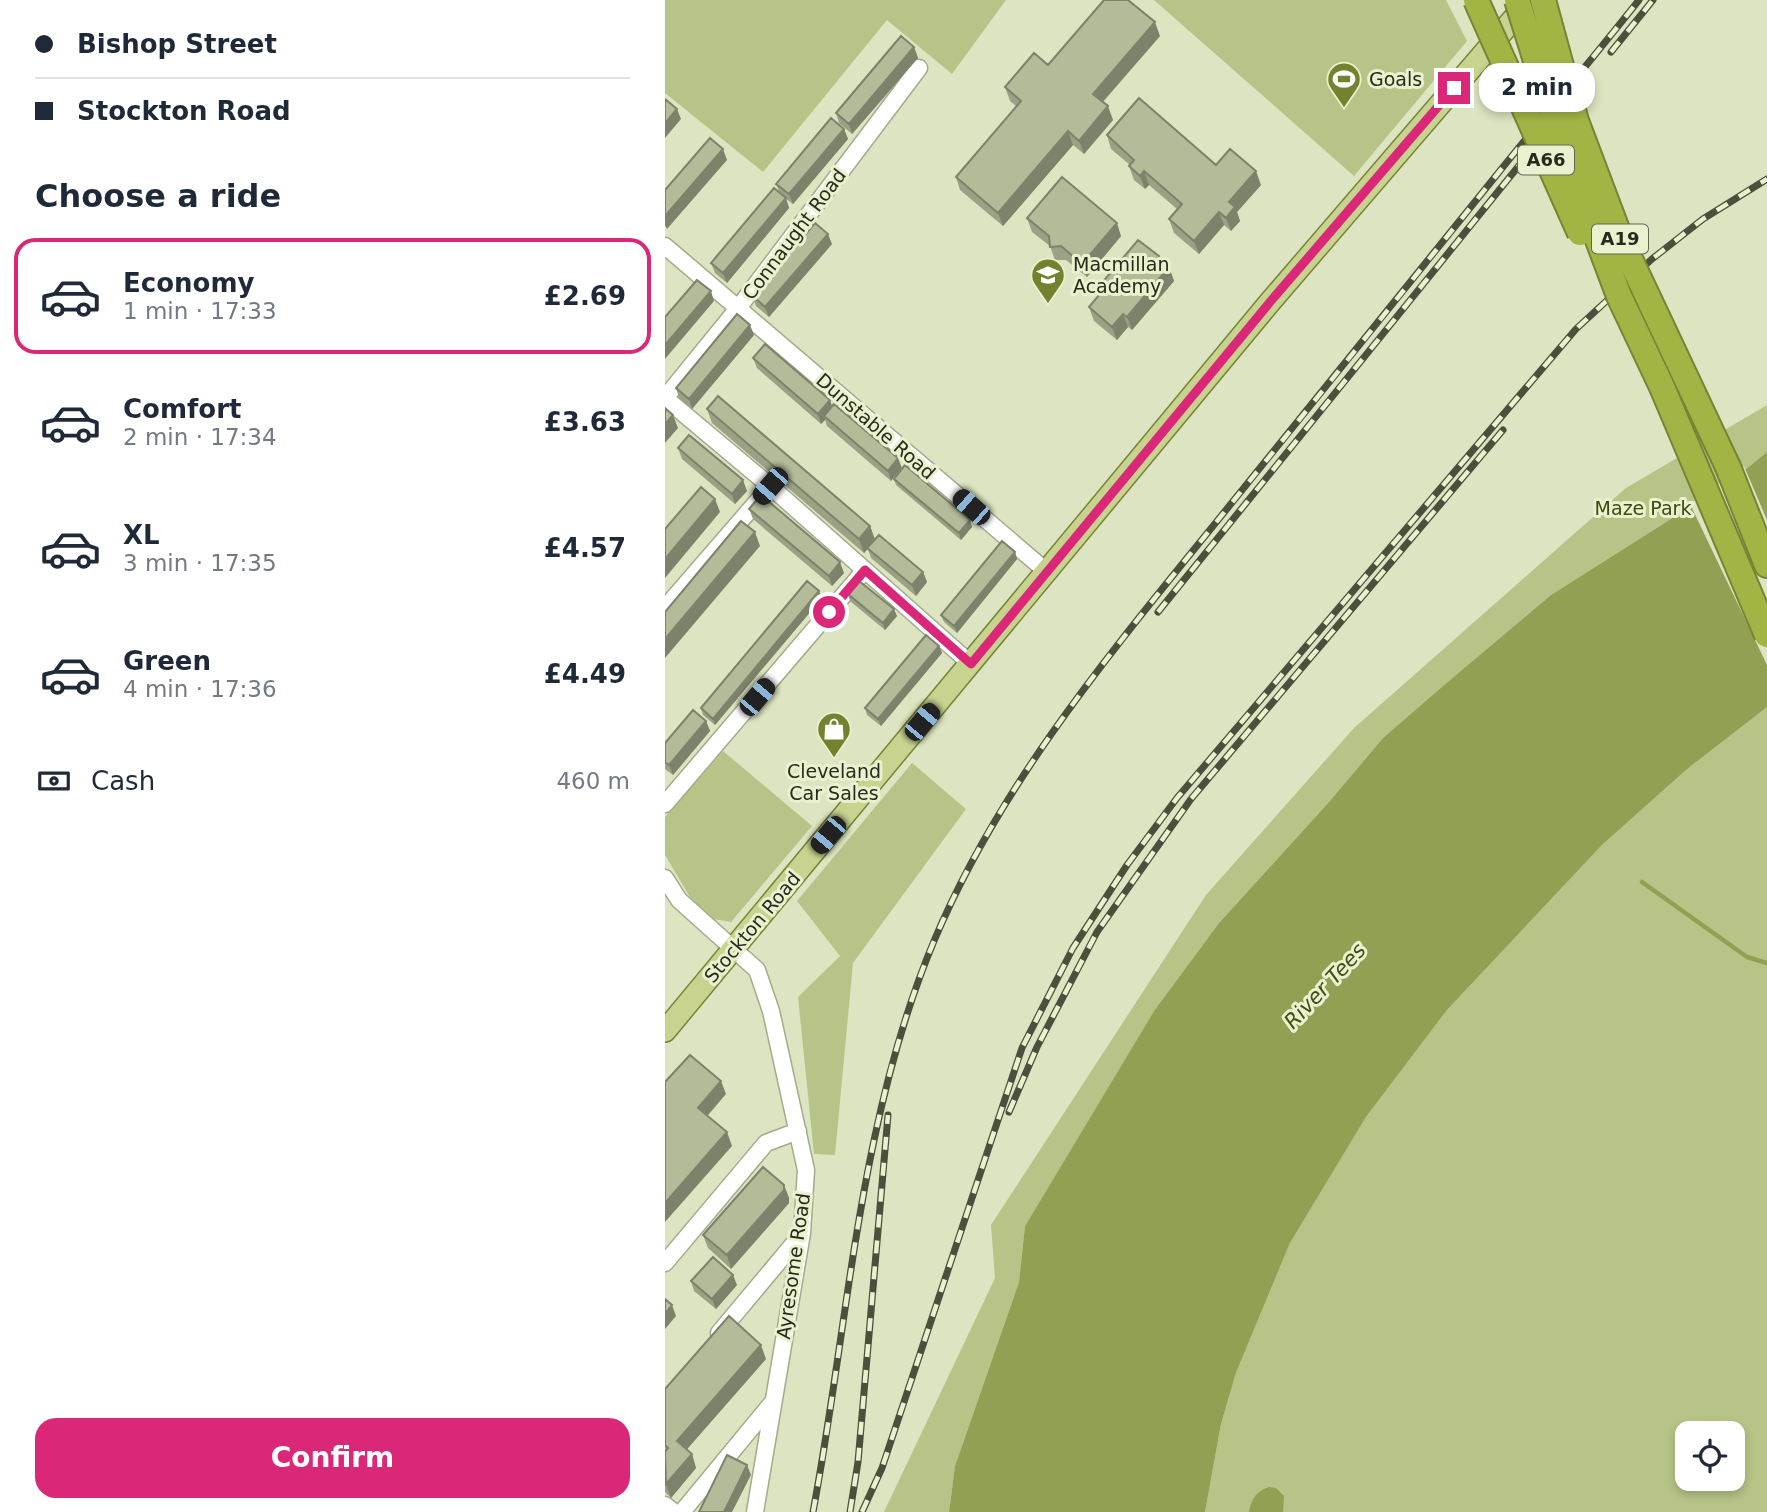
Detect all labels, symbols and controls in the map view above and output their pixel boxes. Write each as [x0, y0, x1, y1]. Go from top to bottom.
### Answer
text: Bishop Street [77, 29, 277, 59]
sports icon: Goals [1325, 60, 1363, 109]
callout: 2 min [1479, 64, 1594, 112]
place label: Goals [1369, 68, 1422, 90]
route end [1438, 72, 1470, 104]
text: 2 min [1501, 74, 1573, 100]
text: Stockton Road [77, 96, 291, 126]
road number: A66 [1518, 146, 1574, 174]
street label: Connaught Road [738, 164, 850, 304]
text: Choose a ride [35, 177, 281, 215]
road number: A19 [1592, 225, 1648, 254]
place label: Macmillan Academy [1073, 253, 1170, 297]
school or university icon: Macmillan Academy [1029, 256, 1067, 305]
icon: car [39, 265, 102, 328]
text: Economy [123, 268, 254, 298]
text: £2.69 [544, 281, 626, 311]
text: 1 min · 17:33 [123, 298, 277, 324]
street label: Dunstable Road [812, 368, 940, 484]
icon: car [39, 391, 102, 454]
text: Comfort [123, 394, 241, 424]
text: £3.63 [544, 407, 626, 437]
text: 2 min · 17:34 [123, 424, 277, 450]
car [749, 463, 792, 509]
car [949, 485, 994, 529]
park label: Maze Park [1595, 497, 1691, 519]
icon: car [39, 517, 102, 580]
text: XL [123, 520, 160, 550]
text: £4.57 [544, 533, 626, 563]
text: 3 min · 17:35 [123, 550, 277, 576]
route start [813, 596, 845, 628]
icon: car [39, 643, 102, 706]
text: Green [123, 646, 211, 676]
text: £4.49 [544, 659, 626, 689]
car [736, 674, 779, 720]
text: 4 min · 17:36 [123, 676, 277, 702]
car [901, 699, 944, 745]
shop icon: Cleveland Car Sales [815, 710, 853, 759]
place label: Cleveland Car Sales [787, 760, 881, 804]
icon: cash [35, 762, 73, 800]
text: Cash [91, 766, 155, 796]
text: 460 m [556, 768, 630, 794]
car [807, 812, 850, 858]
street label: Stockton Road [699, 867, 805, 987]
water label: River Tees [1279, 938, 1371, 1034]
street label: Ayresome Road [772, 1191, 814, 1341]
button: Confirm [35, 1418, 630, 1498]
map controls [1675, 1421, 1745, 1491]
button: locate [1675, 1421, 1745, 1491]

